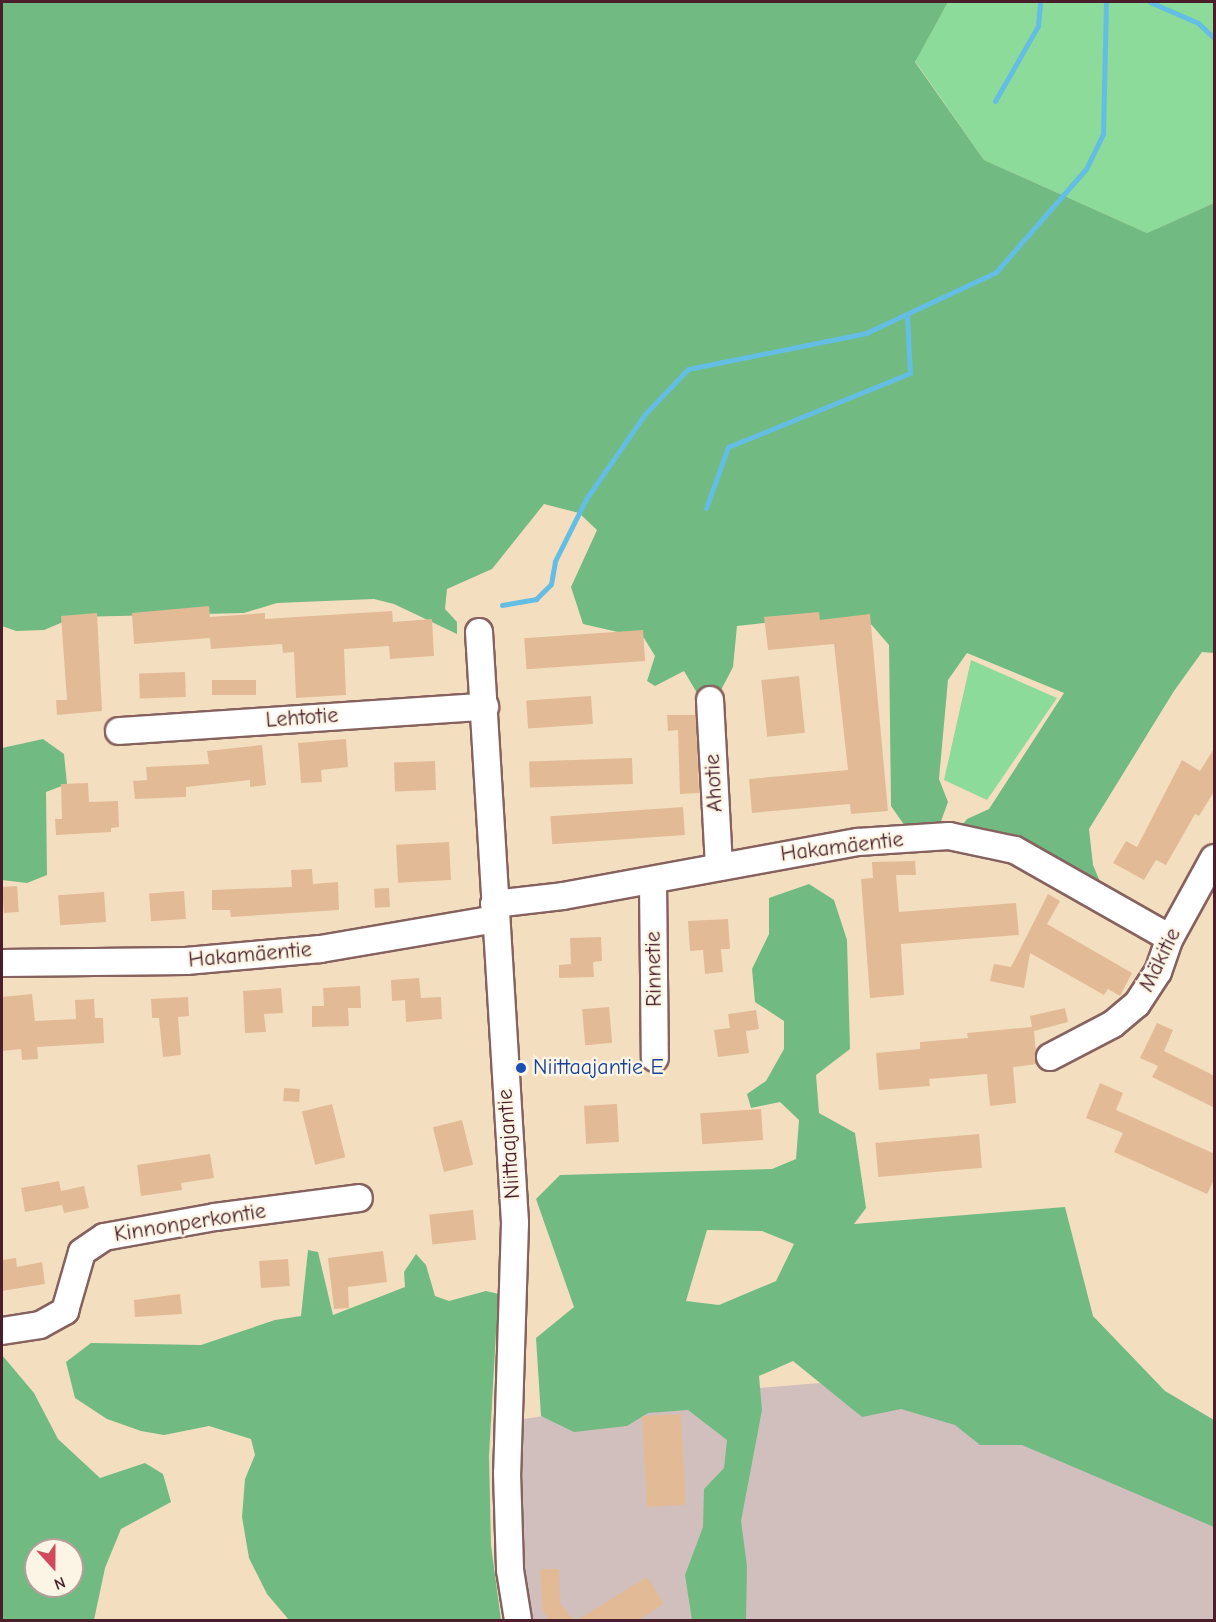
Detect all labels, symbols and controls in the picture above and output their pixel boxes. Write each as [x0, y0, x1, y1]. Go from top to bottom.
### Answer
street label: Lehtotie [265, 702, 339, 734]
street label: Ahotie [699, 753, 729, 813]
street label: Hakamäentie [779, 826, 905, 868]
street label: Mäkitie [1133, 924, 1187, 996]
street label: Rinnetie [640, 931, 668, 1007]
street label: Hakamäentie [187, 936, 313, 974]
place label: Niittaajantie E [533, 1055, 664, 1081]
marker: Niittaajantie E [514, 1061, 528, 1075]
street label: Niittaajantie [492, 1088, 526, 1200]
street label: Kinnonperkontie [112, 1198, 268, 1248]
north arrow [24, 1538, 84, 1598]
text: N [52, 1573, 68, 1593]

